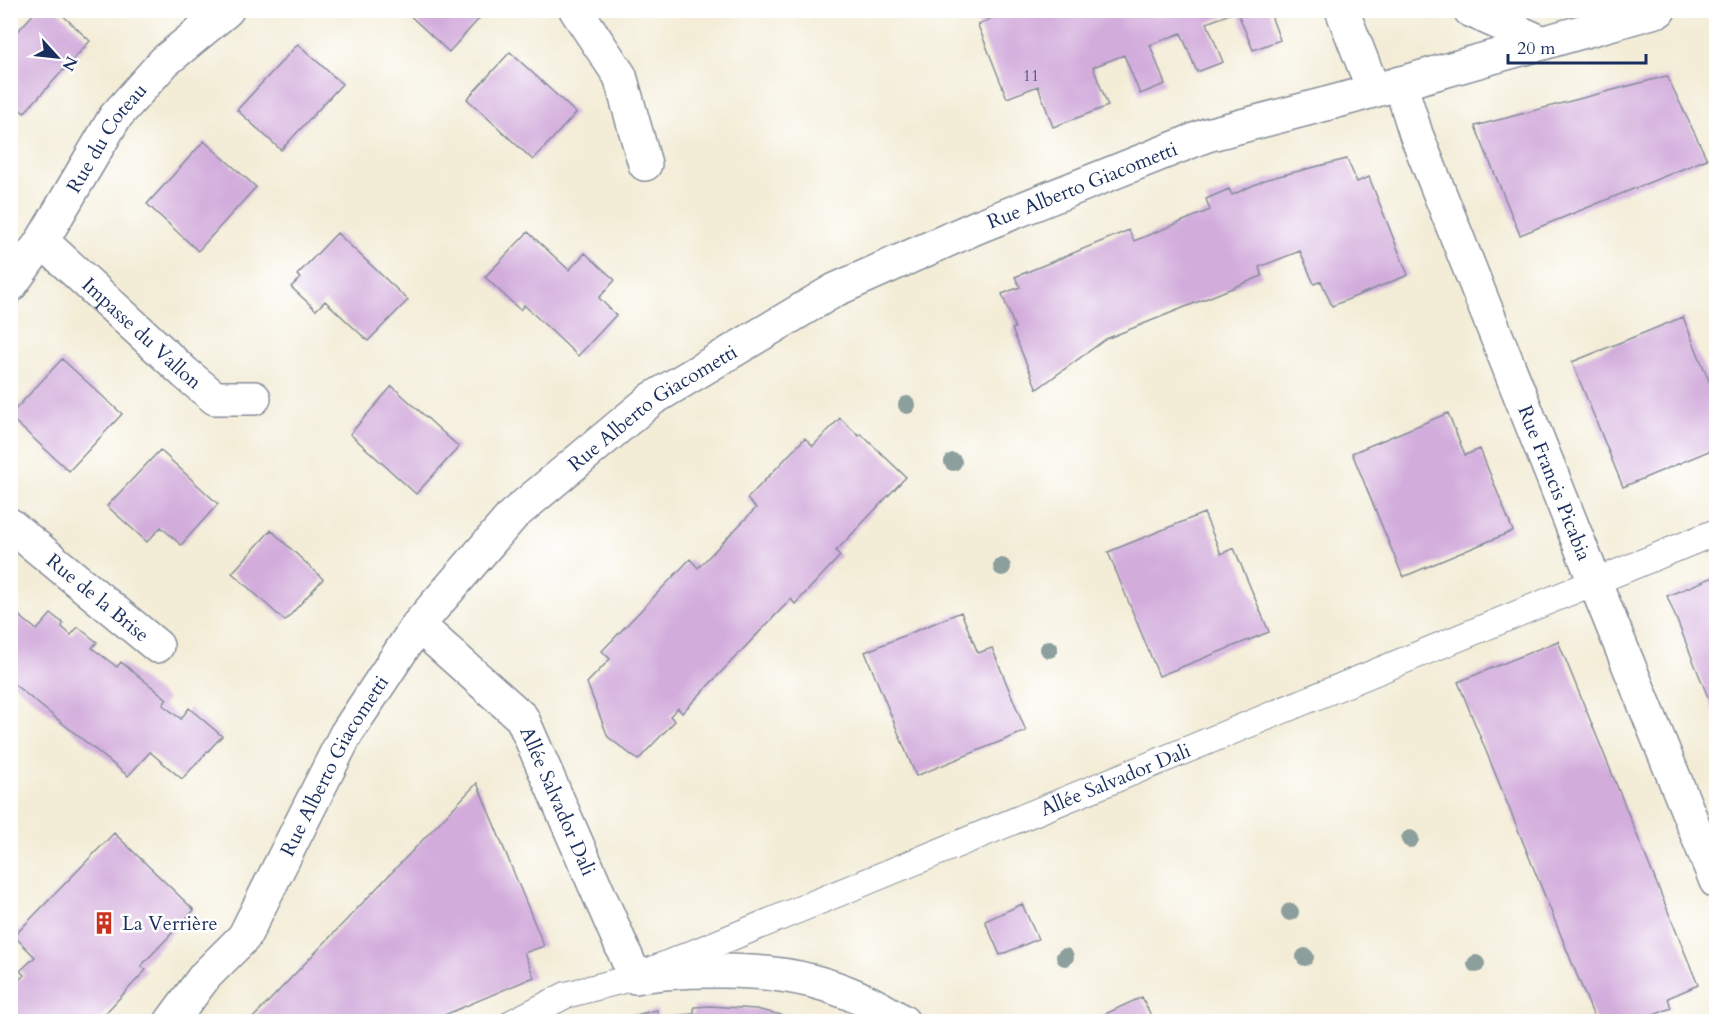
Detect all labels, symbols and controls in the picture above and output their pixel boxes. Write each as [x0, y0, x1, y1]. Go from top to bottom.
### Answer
north arrow [27, 27, 87, 87]
scale bar [1508, 27, 1646, 65]
text: 20 m [1517, 36, 1556, 61]
text: N [56, 52, 82, 75]
house number: 11 [1023, 65, 1039, 87]
street label: Rue du Coteau [60, 77, 153, 198]
street label: Rue Alberto Giacometti [983, 135, 1182, 236]
street label: Impasse du Vallon [76, 272, 208, 396]
street label: Rue Alberto Giacometti [562, 338, 743, 478]
street label: Rue Francis Picabia [1511, 401, 1598, 565]
street label: Rue de la Brise [41, 547, 155, 648]
street label: Rue Alberto Giacometti [274, 670, 395, 861]
street label: Allée Salvador Dali [513, 722, 602, 880]
street label: Allée Salvador Dali [1036, 737, 1195, 823]
building icon: La Verrière [91, 910, 117, 936]
place label: La Verrière [122, 910, 218, 937]

